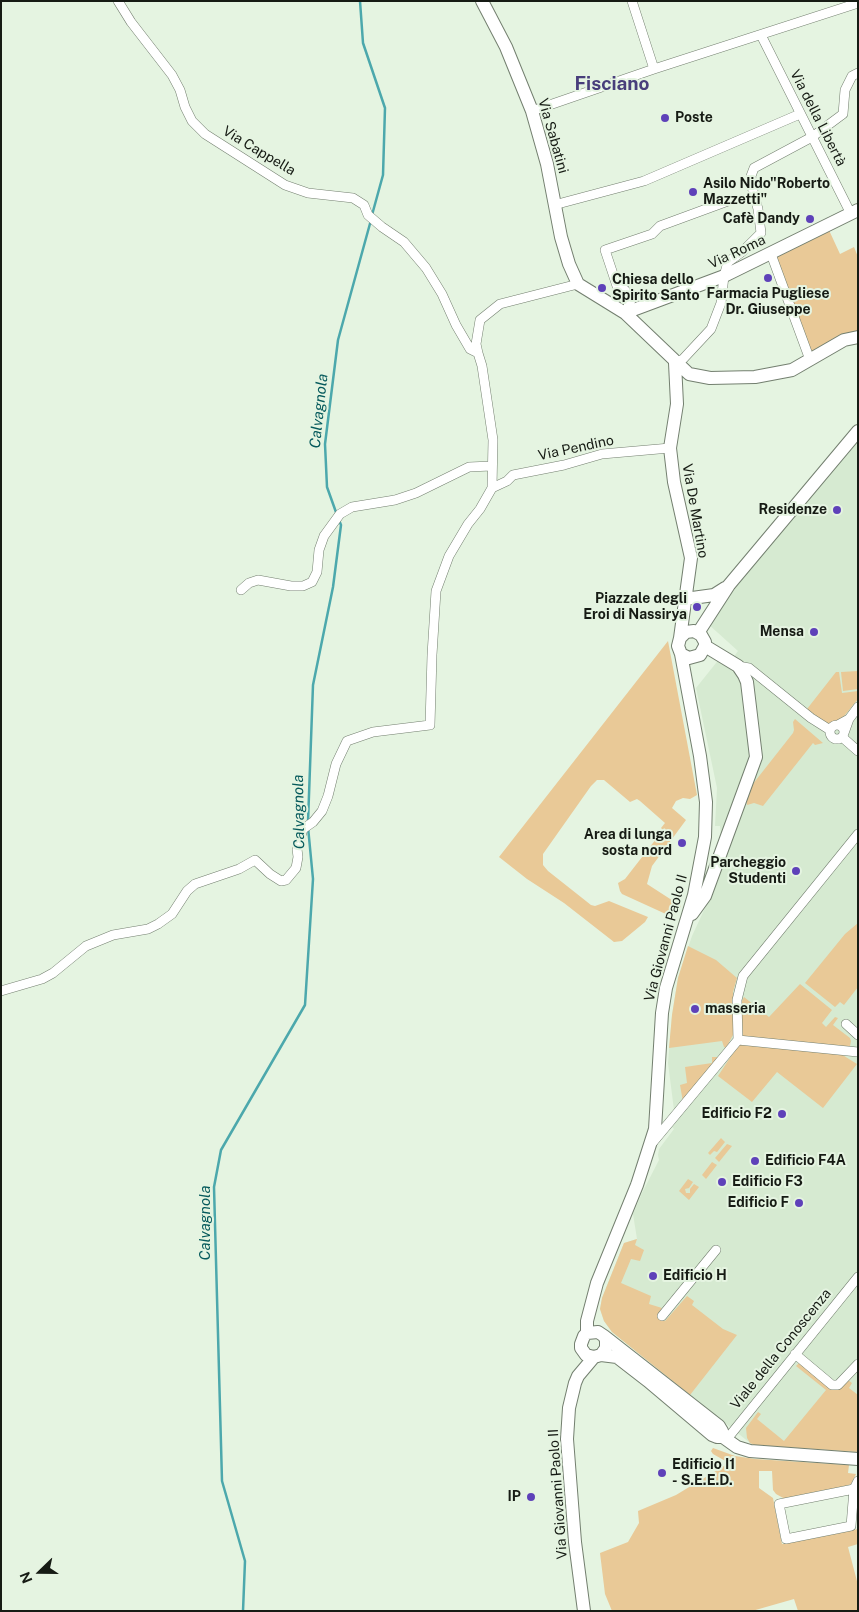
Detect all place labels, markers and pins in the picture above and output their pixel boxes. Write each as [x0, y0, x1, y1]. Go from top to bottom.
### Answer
place label: Poste [675, 110, 713, 126]
marker: Poste [659, 112, 671, 124]
place label: Asilo Nido"Roberto Mazzetti" [703, 176, 830, 208]
marker: Asilo Nido"Roberto Mazzetti" [687, 186, 699, 198]
place label: Cafè Dandy [723, 211, 800, 227]
marker: Cafè Dandy [804, 213, 816, 225]
place label: Chiesa dello Spirito Santo [612, 272, 700, 304]
marker: Farmacia Pugliese Dr. Giuseppe [762, 272, 774, 284]
marker: Chiesa dello Spirito Santo [596, 282, 608, 294]
place label: Farmacia Pugliese Dr. Giuseppe [707, 286, 829, 318]
place label: Residenze [759, 502, 827, 518]
marker: Residenze [831, 504, 843, 516]
place label: Piazzale degli Eroi di Nassirya [583, 591, 687, 624]
marker: Piazzale degli Eroi di Nassirya [691, 601, 703, 613]
place label: Mensa [760, 624, 804, 640]
marker: Mensa [808, 626, 820, 638]
place label: Area di lunga sosta nord [584, 827, 672, 860]
marker: Area di lunga sosta nord [676, 837, 688, 849]
place label: Parcheggio Studenti [710, 855, 786, 888]
marker: Parcheggio Studenti [790, 865, 802, 877]
place label: masseria [705, 1001, 766, 1017]
marker: masseria [689, 1003, 701, 1015]
place label: Edificio F2 [702, 1106, 772, 1122]
marker: Edificio F2 [776, 1108, 788, 1120]
place label: Edificio F4A [765, 1153, 846, 1169]
marker: Edificio F4A [749, 1155, 761, 1167]
place label: Edificio F3 [732, 1174, 803, 1190]
marker: Edificio F3 [716, 1176, 728, 1188]
place label: Edificio F [727, 1195, 789, 1211]
marker: Edificio F [793, 1197, 805, 1209]
place label: Edificio H [663, 1268, 727, 1284]
marker: Edificio H [647, 1270, 659, 1282]
place label: Edificio I1 - S.E.E.D. [672, 1457, 735, 1490]
marker: Edificio I1 - S.E.E.D. [656, 1467, 668, 1479]
place label: IP [508, 1489, 521, 1505]
marker: IP [525, 1491, 537, 1503]

